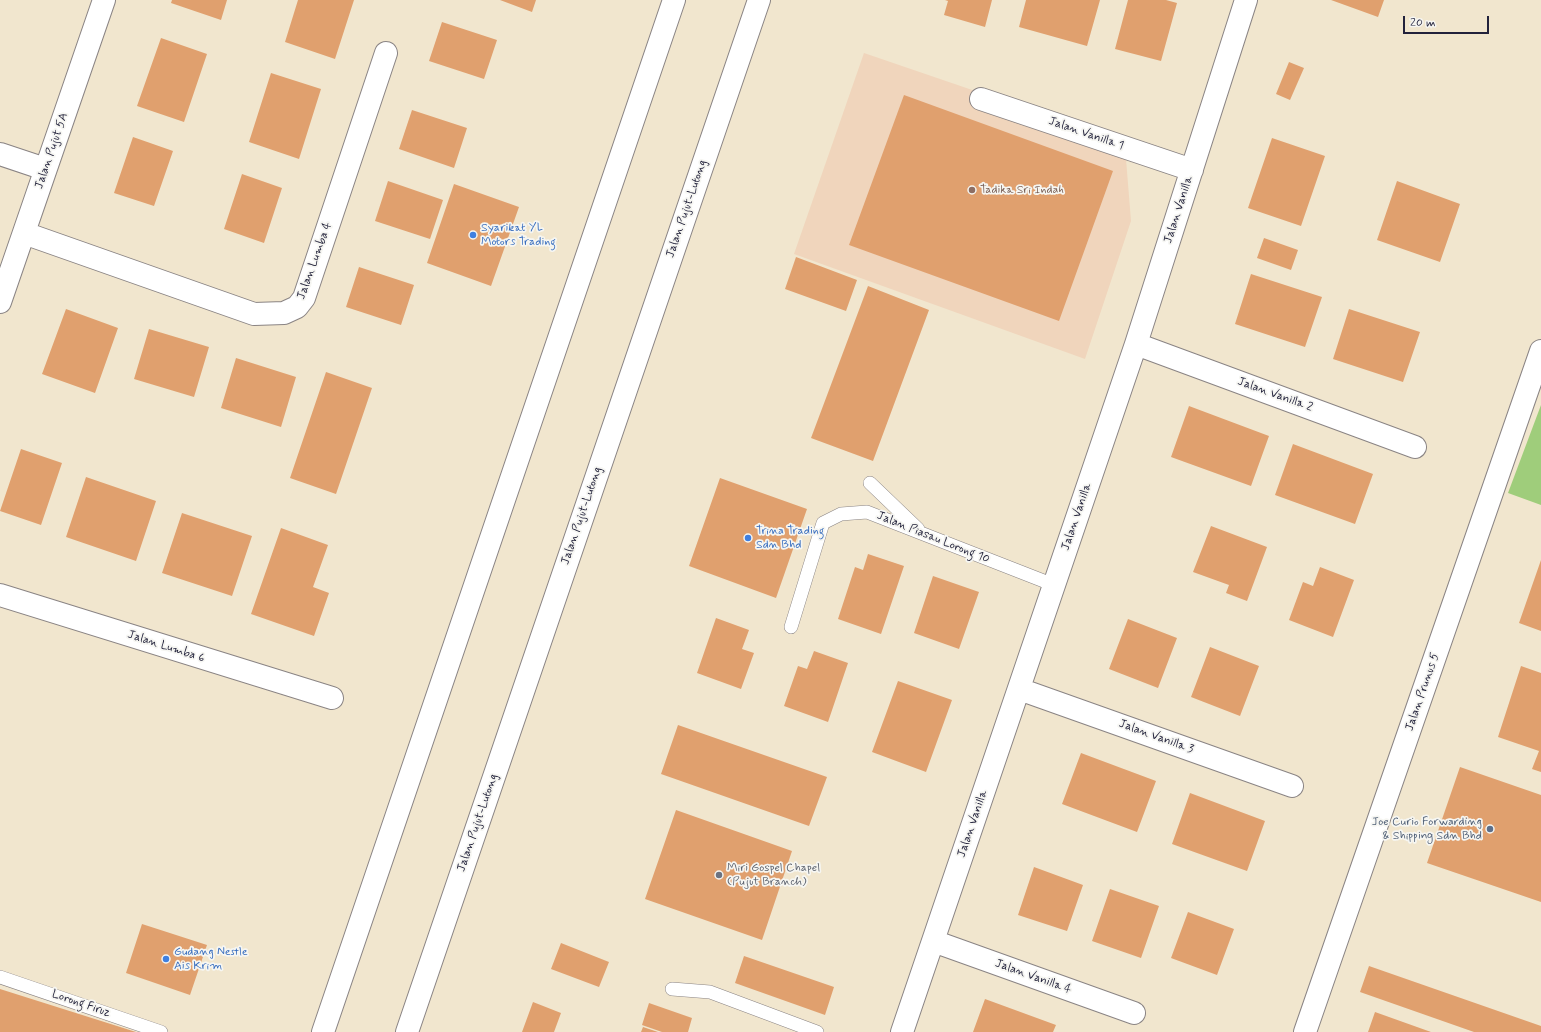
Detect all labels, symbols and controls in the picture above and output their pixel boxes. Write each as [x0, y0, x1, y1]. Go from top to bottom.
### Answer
scale bar [1405, 8, 1491, 34]
text: 20 m [1410, 15, 1436, 31]
street label: Jalan Pujut 5A [32, 111, 72, 191]
street label: Jalan Vanilla 1 [1046, 114, 1126, 154]
street label: Jalan Pujut-Lutong [664, 158, 710, 260]
street label: Jalan Vanilla [1161, 174, 1197, 246]
place label: Tadika Sri Indah [980, 183, 1064, 197]
marker: Tadika Sri Indah [967, 185, 977, 195]
street label: Jalan Lumba 4 [294, 220, 336, 302]
place label: Syarikat YL Motors Trading [481, 221, 556, 249]
marker: Syarikat YL Motors Trading [468, 230, 478, 240]
street label: Jalan Vanilla 2 [1235, 375, 1315, 415]
street label: Jalan Pujut-Lutong [559, 465, 605, 567]
street label: Jalan Vanilla [1059, 482, 1095, 552]
street label: Jalan Piasau Lorong 10 [875, 509, 991, 567]
place label: Trina Trading Sdn Bhd [756, 524, 824, 552]
marker: Trina Trading Sdn Bhd [743, 533, 753, 543]
street label: Jalan Lumba 6 [126, 628, 206, 666]
street label: Jalan Prunus 5 [1403, 651, 1443, 733]
street label: Jalan Vanilla 3 [1117, 717, 1195, 757]
street label: Jalan Pujut-Lutong [455, 772, 501, 874]
street label: Jalan Vanilla [955, 789, 991, 859]
place label: Joe Curio Forwarding & Shipping Sdn Bhd [1372, 815, 1482, 843]
marker: Joe Curio Forwarding & Shipping Sdn Bhd [1485, 824, 1495, 834]
place label: Miri Gospel Chapel (Pujut Branch) [727, 861, 820, 889]
marker: Miri Gospel Chapel (Pujut Branch) [714, 870, 724, 880]
place label: Gudang Nestle Ais Krim [174, 945, 248, 973]
marker: Gudang Nestle Ais Krim [161, 954, 171, 964]
street label: Jalan Vanilla 4 [993, 957, 1073, 997]
street label: Lorong Firuz [50, 987, 112, 1021]

